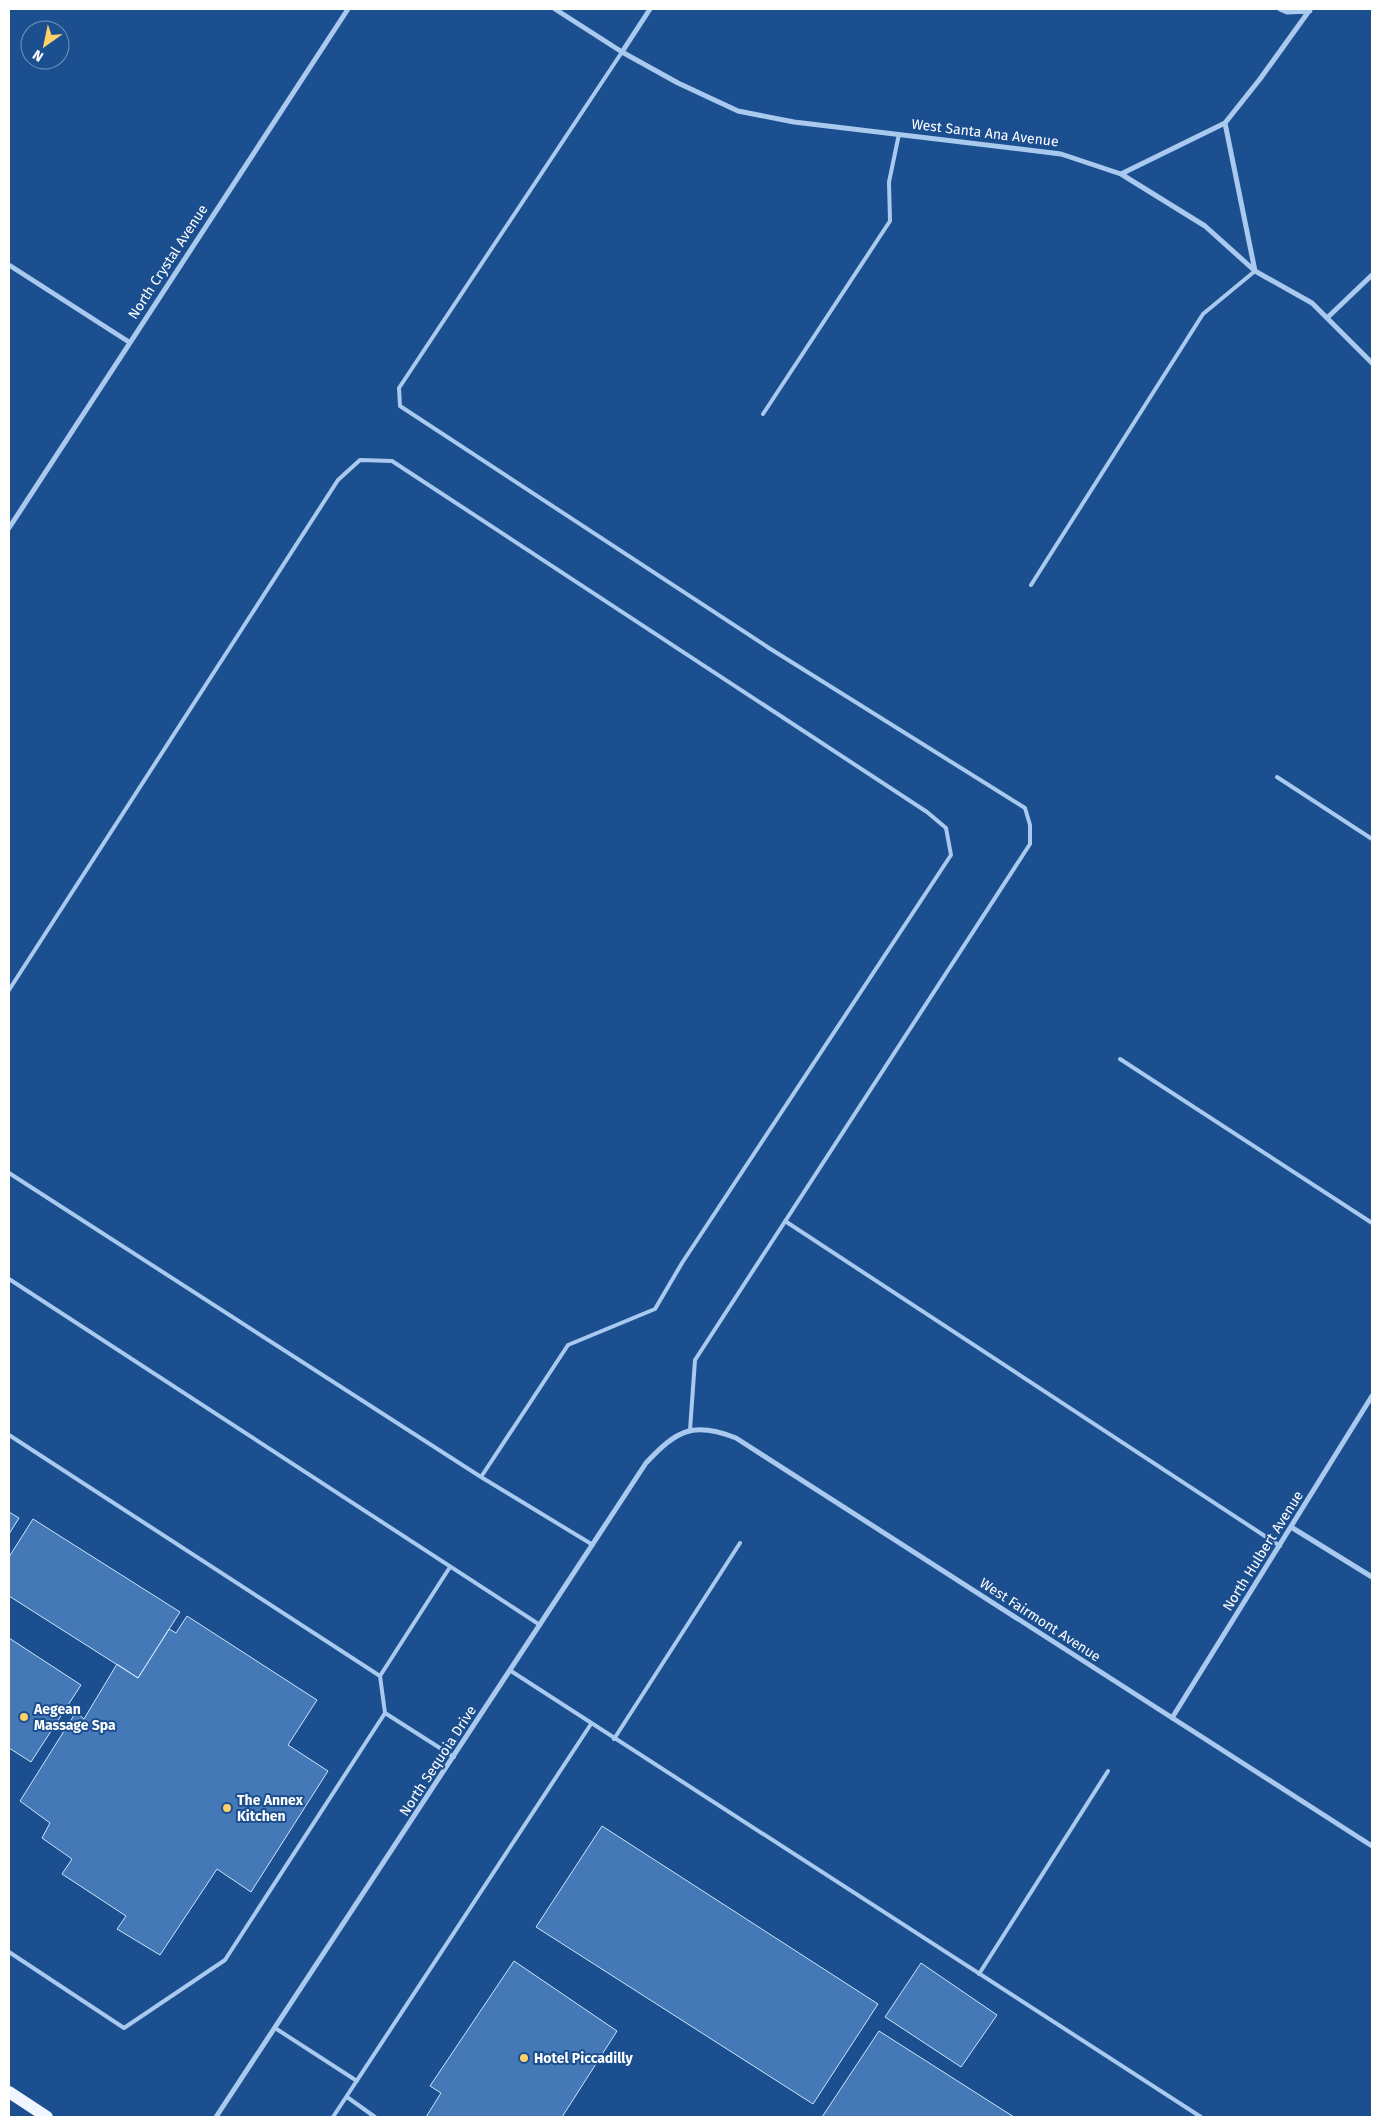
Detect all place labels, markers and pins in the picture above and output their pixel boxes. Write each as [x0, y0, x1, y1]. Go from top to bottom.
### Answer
place label: Aegean Massage Spa [33, 1701, 116, 1734]
marker: Aegean Massage Spa [18, 1711, 30, 1723]
place label: The Annex Kitchen [237, 1792, 304, 1825]
marker: The Annex Kitchen [221, 1802, 233, 1814]
place label: Hotel Piccadilly [534, 2050, 633, 2067]
marker: Hotel Piccadilly [518, 2052, 530, 2064]

